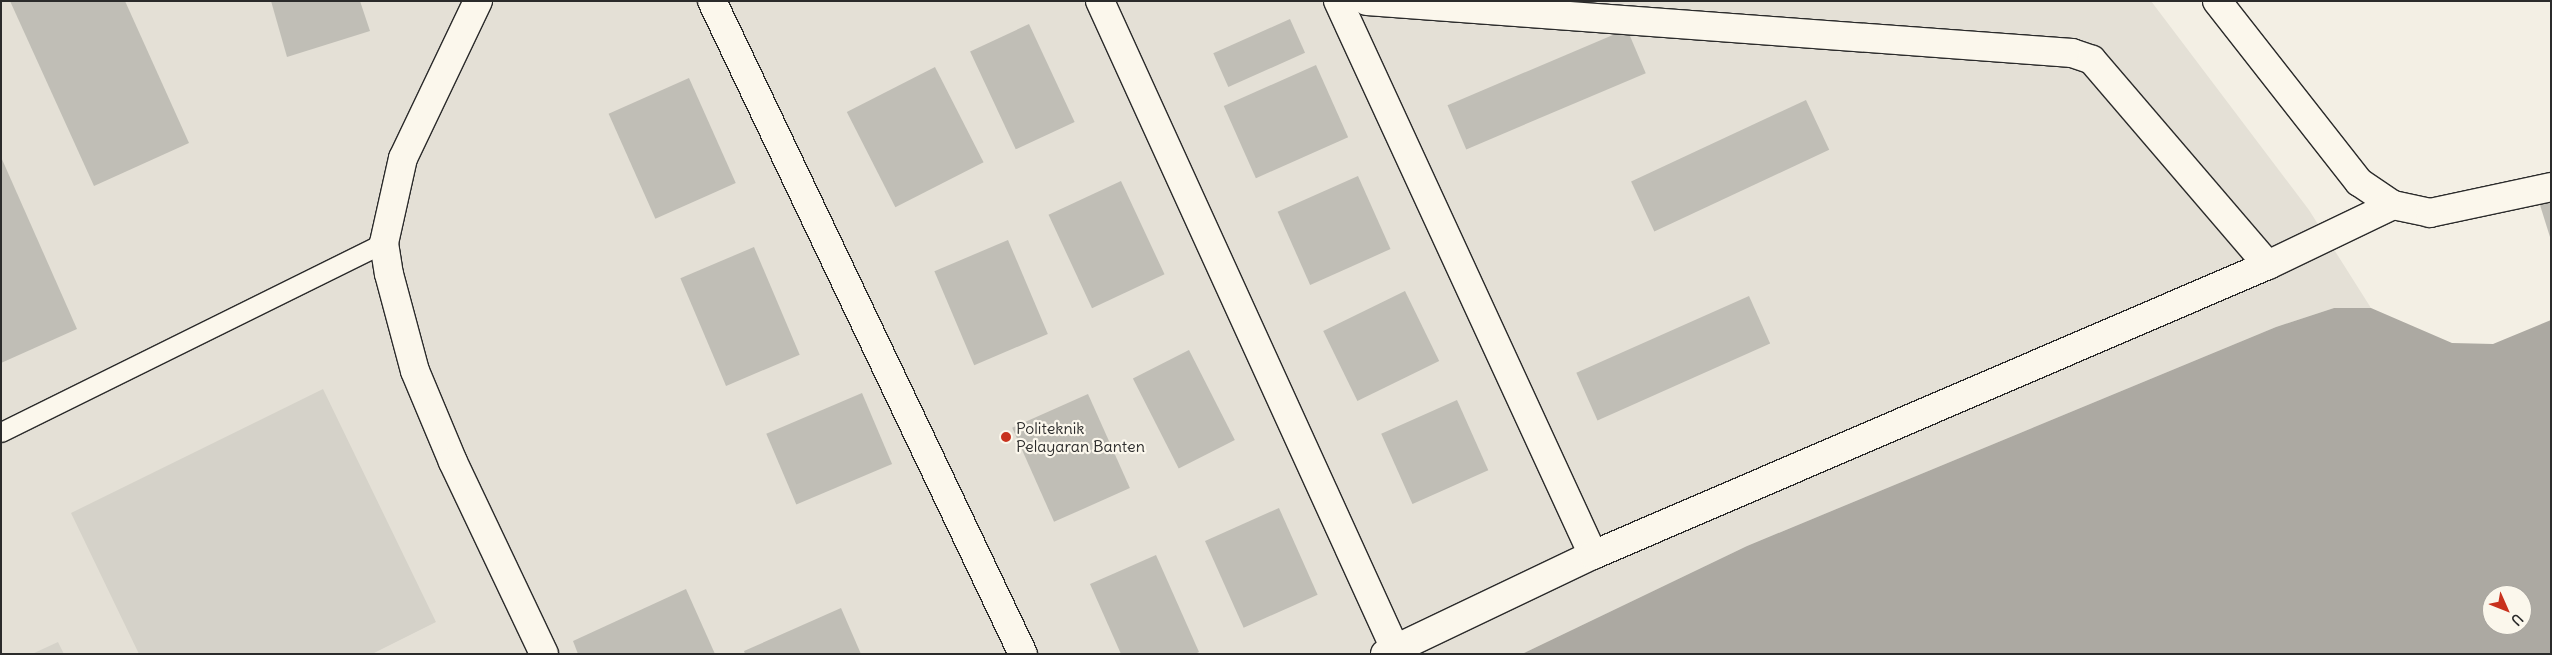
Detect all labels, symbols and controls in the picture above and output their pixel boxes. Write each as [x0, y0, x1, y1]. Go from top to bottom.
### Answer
place label: Politeknik Pelayaran Banten [1016, 418, 1145, 456]
marker: Politeknik Pelayaran Banten [1000, 431, 1012, 443]
north arrow [2482, 585, 2532, 635]
text: U [2507, 610, 2527, 629]

